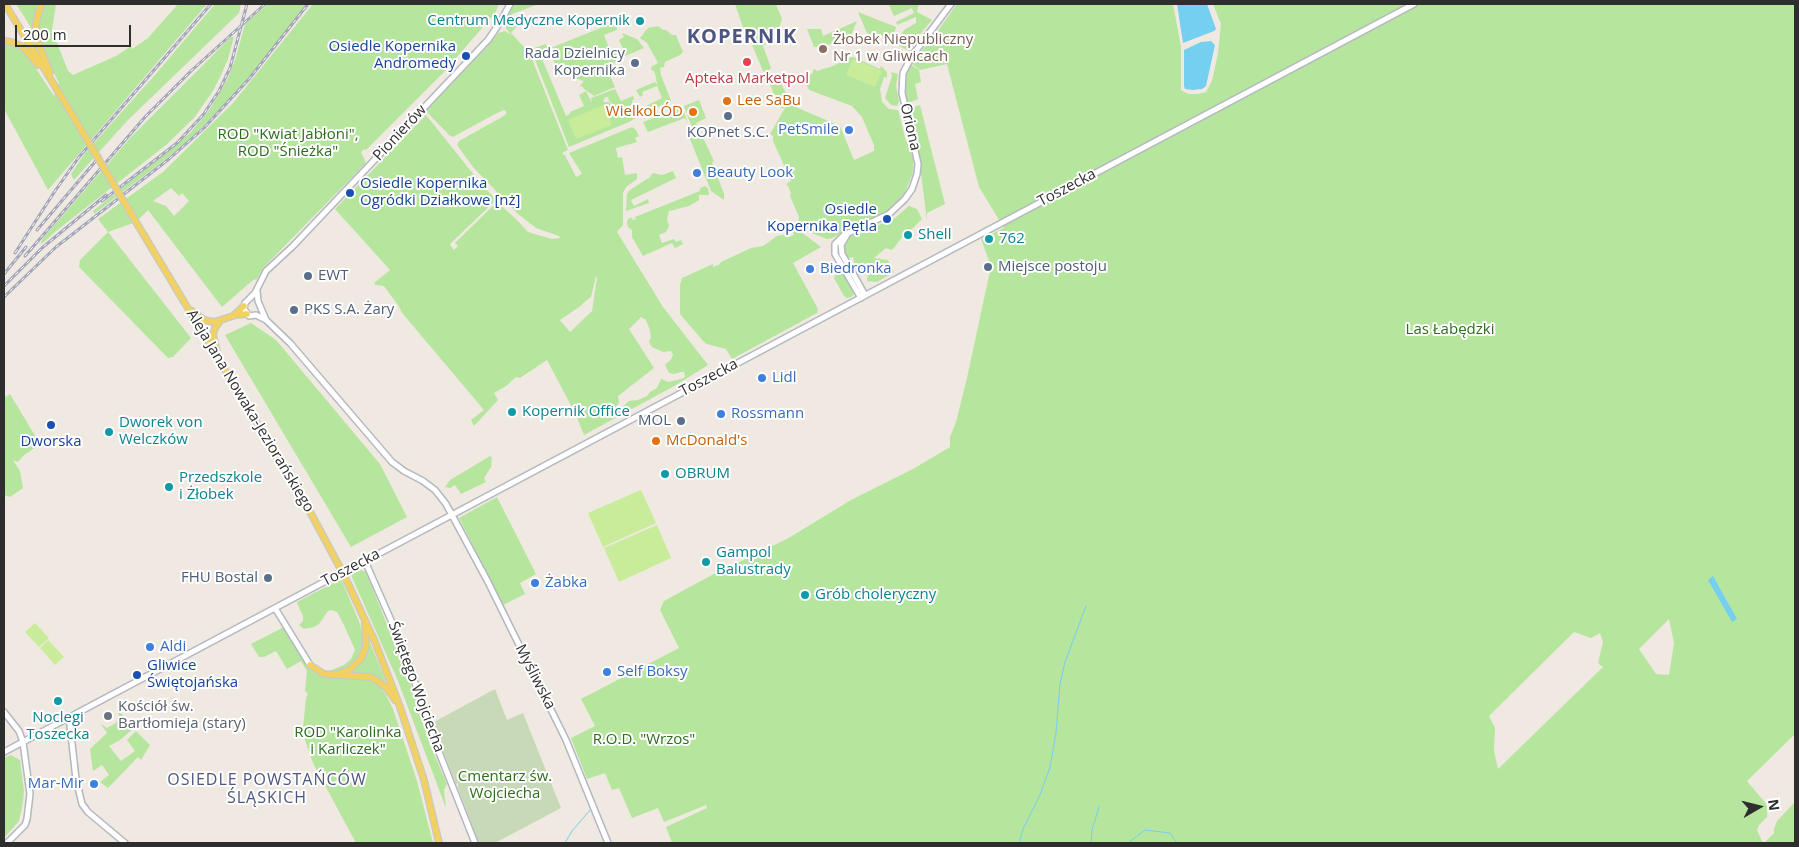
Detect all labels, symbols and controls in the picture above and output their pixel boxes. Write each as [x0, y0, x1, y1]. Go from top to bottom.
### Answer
place label: Centrum Medyczne Kopernik [427, 12, 630, 30]
scale bar [18, 15, 134, 47]
marker: Centrum Medyczne Kopernik [634, 15, 646, 27]
text: 200 m [23, 24, 67, 44]
district label: KOPERNIK [686, 25, 798, 49]
place label: Żłobek Niepubliczny Nr 1 w Gliwicach [833, 31, 973, 66]
place label: Osiedle Kopernika Andromedy [329, 38, 456, 73]
marker: Żłobek Niepubliczny Nr 1 w Gliwicach [817, 43, 829, 55]
place label: Rada Dzielnicy Kopernika [524, 45, 625, 80]
marker: Osiedle Kopernika Andromedy [460, 50, 472, 62]
marker: Apteka Marketpol [741, 56, 753, 68]
marker: Rada Dzielnicy Kopernika [629, 57, 641, 69]
place label: Apteka Marketpol [685, 70, 809, 88]
place label: Lee SaBu [737, 92, 801, 110]
marker: Lee SaBu [721, 95, 733, 107]
street label: Pionierów [370, 101, 430, 165]
street label: Oriona [896, 102, 924, 152]
place label: WielkoLÓD [606, 103, 683, 121]
marker: WielkoLÓD [687, 106, 699, 118]
marker: KOPnet S.C. [722, 110, 734, 122]
place label: PetSmile [778, 121, 839, 139]
place label: KOPnet S.C. [687, 124, 769, 142]
marker: PetSmile [843, 124, 855, 136]
park label: ROD "Kwiat Jabłoni", ROD "Śnieżka" [217, 126, 359, 161]
place label: Beauty Look [707, 164, 793, 182]
street label: Toszecka [1035, 165, 1099, 211]
marker: Beauty Look [691, 167, 703, 179]
place label: Osiedle Kopernika Ogródki Działkowe [nż] [360, 175, 520, 210]
marker: Osiedle Kopernika Ogródki Działkowe [nż] [344, 187, 356, 199]
place label: Osiedle Kopernika Pętla [767, 201, 877, 236]
marker: Osiedle Kopernika Pętla [881, 213, 893, 225]
place label: Shell [918, 226, 951, 244]
marker: Shell [902, 229, 914, 241]
place label: 762 [999, 230, 1025, 248]
marker: 762 [983, 233, 995, 245]
place label: Miejsce postoju [998, 258, 1107, 276]
place label: Biedronka [820, 260, 892, 278]
marker: Miejsce postoju [982, 261, 994, 273]
marker: Biedronka [804, 263, 816, 275]
place label: EWT [318, 267, 348, 285]
marker: EWT [302, 270, 314, 282]
place label: PKS S.A. Żary [304, 301, 394, 319]
marker: PKS S.A. Żary [288, 304, 300, 316]
street label: Aleja Jana Nowaka-Jeziorańskiego [182, 306, 318, 516]
park label: Las Łabędzki [1406, 321, 1494, 339]
street label: Toszecka [677, 355, 741, 401]
place label: Lidl [772, 369, 797, 387]
marker: Lidl [756, 372, 768, 384]
place label: Kopernik Office [522, 403, 630, 421]
place label: Rossmann [731, 405, 804, 423]
marker: Kopernik Office [506, 406, 518, 418]
marker: Rossmann [715, 408, 727, 420]
place label: MOL [638, 412, 671, 430]
place label: Dworek von Welczków [119, 414, 203, 449]
marker: MOL [675, 415, 687, 427]
marker: Dworska [45, 419, 57, 431]
marker: Dworek von Welczków [103, 426, 115, 438]
place label: McDonald's [666, 432, 748, 450]
place label: Dworska [20, 433, 82, 451]
marker: McDonald's [650, 435, 662, 447]
place label: OBRUM [675, 465, 730, 483]
marker: OBRUM [659, 468, 671, 480]
place label: Przedszkole i Żłobek [179, 469, 262, 504]
marker: Przedszkole i Żłobek [163, 481, 175, 493]
place label: Gampol Balustrady [716, 544, 791, 579]
street label: Toszecka [319, 545, 383, 591]
marker: Gampol Balustrady [700, 556, 712, 568]
place label: FHU Bostal [181, 569, 258, 587]
marker: FHU Bostal [262, 572, 274, 584]
place label: Żabka [545, 574, 587, 592]
marker: Żabka [529, 577, 541, 589]
place label: Grób choleryczny [815, 586, 936, 604]
marker: Grób choleryczny [799, 589, 811, 601]
street label: Świętego Wojciecha [384, 619, 448, 755]
place label: Aldi [160, 638, 186, 656]
marker: Aldi [144, 641, 156, 653]
street label: Myśliwska [511, 641, 559, 713]
place label: Gliwice Świętojańska [147, 657, 238, 692]
place label: Self Boksy [617, 663, 688, 681]
marker: Self Boksy [601, 666, 613, 678]
marker: Gliwice Świętojańska [131, 669, 143, 681]
marker: Noclegi Toszecka [52, 695, 64, 707]
place label: Kościół św. Bartłomieja (stary) [118, 698, 246, 733]
place label: Noclegi Toszecka [26, 709, 90, 744]
marker: Kościół św. Bartłomieja (stary) [102, 710, 114, 722]
park label: ROD "Karolinka i Karliczek" [294, 724, 402, 759]
park label: R.O.D. "Wrzos" [593, 731, 695, 749]
park label: Cmentarz św. Wojciecha [458, 768, 552, 803]
district label: OSIEDLE POWSTAŃCÓW ŚLĄSKICH [165, 770, 369, 808]
place label: Mar-Mir [28, 775, 84, 793]
marker: Mar-Mir [88, 778, 100, 790]
north arrow [1734, 782, 1784, 832]
text: N [1764, 798, 1785, 812]

